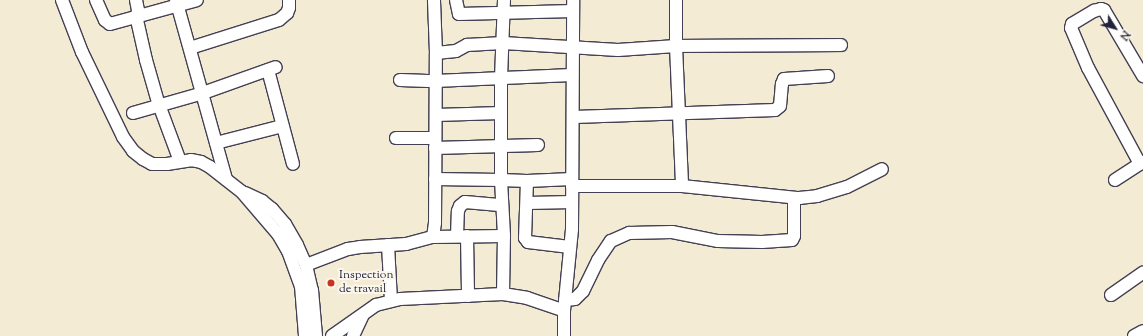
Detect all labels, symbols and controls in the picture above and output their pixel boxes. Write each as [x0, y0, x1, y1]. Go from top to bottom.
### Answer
north arrow [1095, 8, 1135, 48]
text: N [1116, 27, 1134, 44]
place label: Inspection de travail [339, 269, 393, 297]
marker: Inspection de travail [326, 278, 336, 288]

